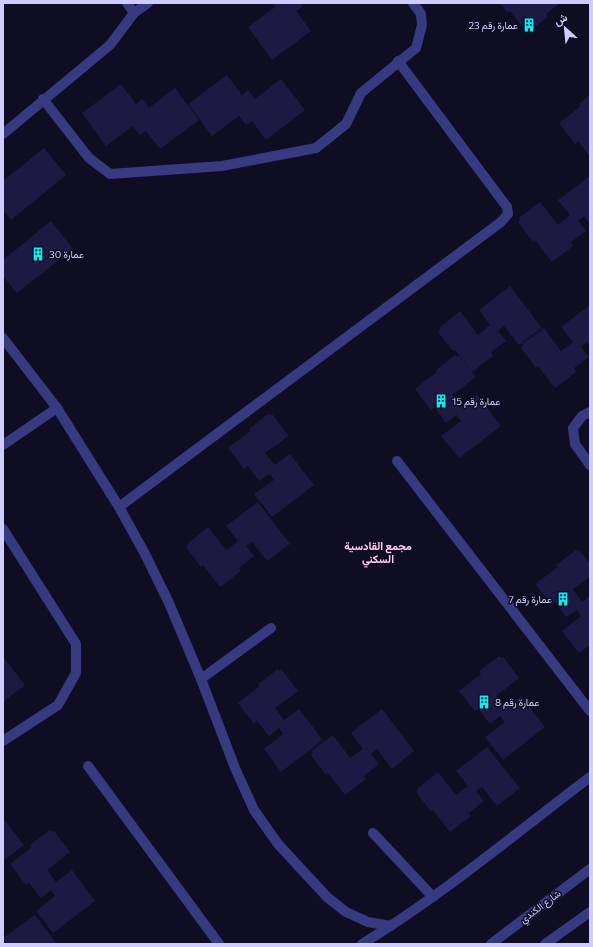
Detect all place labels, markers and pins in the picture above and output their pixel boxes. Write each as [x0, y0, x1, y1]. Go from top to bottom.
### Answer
building icon: عمارة رقم 23 [521, 17, 537, 33]
place label: عمارة رقم 23 [468, 19, 518, 32]
building icon: عمارة 30 [30, 246, 46, 262]
place label: عمارة 30 [49, 248, 84, 261]
building icon: عمارة رقم 15 [433, 393, 449, 409]
place label: عمارة رقم 15 [452, 395, 500, 408]
building icon: عمارة رقم 7 [555, 591, 571, 607]
place label: عمارة رقم 7 [508, 593, 552, 606]
building icon: عمارة رقم 8 [476, 694, 492, 710]
place label: عمارة رقم 8 [495, 696, 539, 709]

